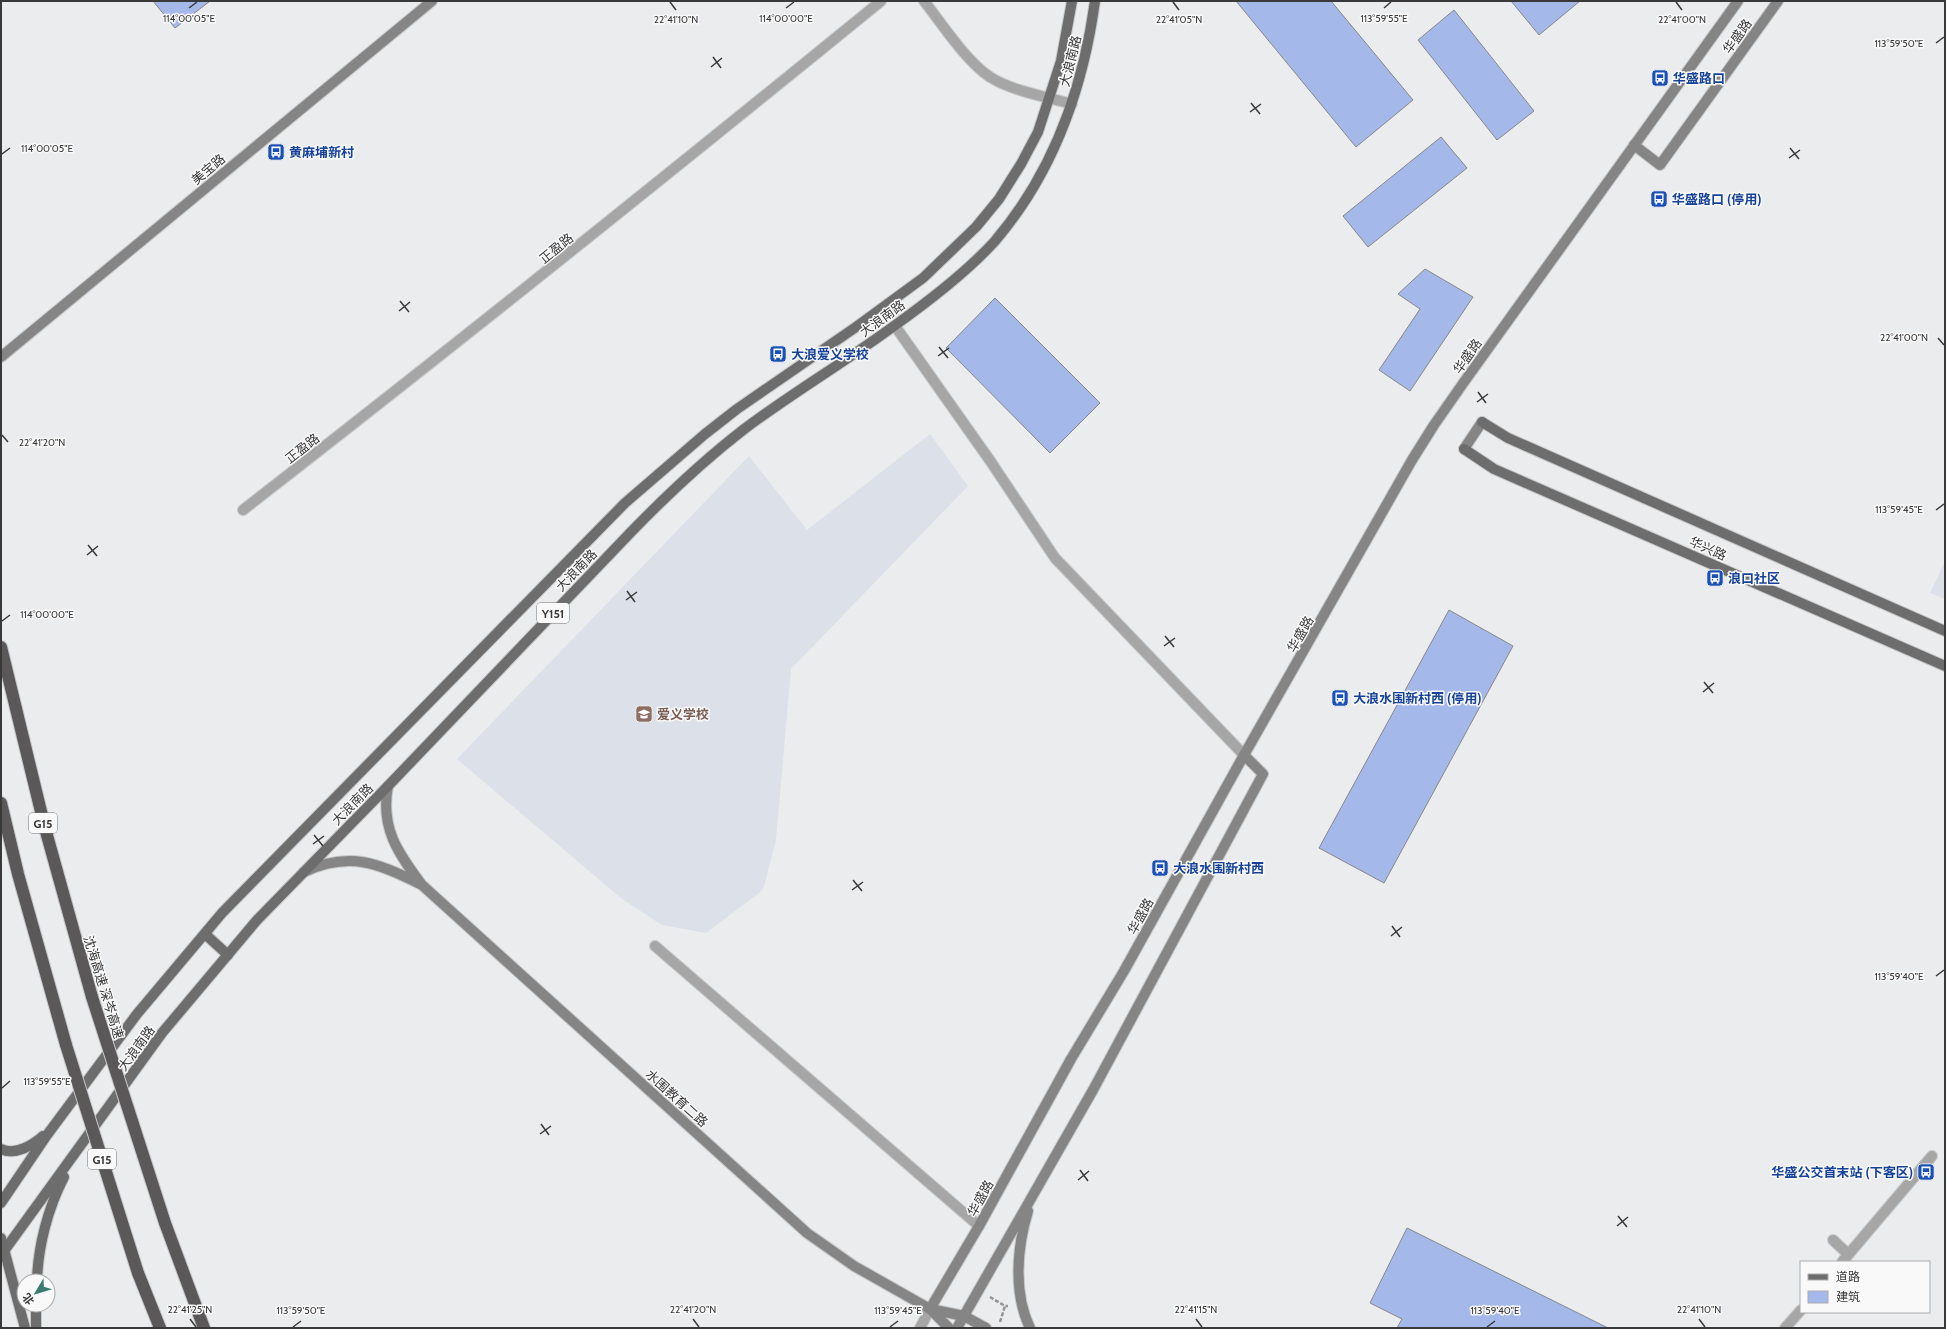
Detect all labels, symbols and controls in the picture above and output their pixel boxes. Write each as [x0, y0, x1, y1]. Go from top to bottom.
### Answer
text: 114°00'05"E [163, 12, 215, 25]
text: 114°00'00"E [759, 12, 813, 25]
text: 113°59'55"E [1360, 12, 1408, 25]
text: 22°41'10"N [654, 13, 698, 26]
text: 22°41'05"N [1156, 13, 1202, 26]
text: 22°41'00"N [1658, 13, 1706, 26]
street label: 华盛路 [1719, 16, 1755, 56]
street label: 大浪南路 [1056, 34, 1084, 88]
text: 113°59'50"E [1875, 37, 1924, 50]
bus stop icon: 华盛路口 [1650, 68, 1670, 88]
place label: 华盛路口 [1673, 70, 1725, 86]
text: 114°00'05"E [21, 142, 73, 155]
bus stop icon: 黄麻埔新村 [266, 142, 286, 162]
place label: 黄麻埔新村 [289, 144, 354, 160]
street label: 美宝路 [188, 150, 228, 188]
bus stop icon: 华盛路口 (停用) [1649, 189, 1669, 209]
place label: 华盛路口 (停用) [1672, 191, 1761, 207]
street label: 正盈路 [536, 230, 576, 266]
street label: 大浪南路 [856, 296, 908, 340]
text: 22°41'00"N [1880, 331, 1928, 344]
street label: 华盛路 [1449, 335, 1485, 377]
bus stop icon: 大浪爱义学校 [768, 344, 788, 364]
place label: 大浪爱义学校 [791, 346, 869, 362]
street label: 正盈路 [282, 430, 322, 466]
text: 22°41'20"N [19, 436, 65, 449]
text: 113°59'45"E [1875, 503, 1923, 516]
street label: 华兴路 [1687, 533, 1729, 563]
street label: 大浪南路 [552, 546, 600, 594]
bus stop icon: 浪口社区 [1705, 568, 1725, 588]
place label: 浪口社区 [1728, 570, 1780, 586]
road number: Y151 [537, 603, 569, 623]
text: 114°00'00"E [20, 608, 74, 621]
street label: 华盛路 [1283, 613, 1317, 655]
bus stop icon: 大浪水围新村西 (停用) [1330, 688, 1350, 708]
place label: 大浪水围新村西 (停用) [1353, 690, 1481, 706]
school or university icon: 爱义学校 [634, 704, 654, 724]
place label: 爱义学校 [657, 706, 709, 722]
street label: 大浪南路 [328, 780, 376, 828]
road number: G15 [29, 813, 57, 833]
bus stop icon: 大浪水围新村西 [1150, 858, 1170, 878]
place label: 大浪水围新村西 [1173, 860, 1264, 876]
street label: 华盛路 [1124, 895, 1156, 937]
street label: 沈海高速 深岑高速 [81, 934, 127, 1040]
text: 113°59'40"E [1875, 970, 1924, 983]
street label: 大浪南路 [114, 1022, 158, 1074]
street label: 水围教育二路 [643, 1066, 711, 1130]
text: 113°59'55"E [23, 1075, 71, 1088]
road number: G15 [88, 1149, 116, 1169]
bus stop icon: 华盛公交首末站 (下客区) [1916, 1162, 1936, 1182]
place label: 华盛公交首末站 (下客区) [1772, 1164, 1913, 1180]
street label: 华盛路 [964, 1177, 996, 1219]
legend [1800, 1261, 1930, 1313]
text: 道路 [1836, 1269, 1860, 1284]
north arrow [16, 1273, 56, 1313]
text: 建筑 [1836, 1289, 1860, 1304]
text: 北 [19, 1291, 37, 1308]
text: 22°41'25"N [168, 1303, 212, 1316]
text: 22°41'20"N [670, 1303, 716, 1316]
text: 22°41'15"N [1175, 1303, 1217, 1316]
text: 22°41'10"N [1677, 1303, 1721, 1316]
text: 113°59'50"E [277, 1304, 326, 1317]
text: 113°59'45"E [874, 1304, 922, 1317]
text: 113°59'40"E [1471, 1304, 1520, 1317]

